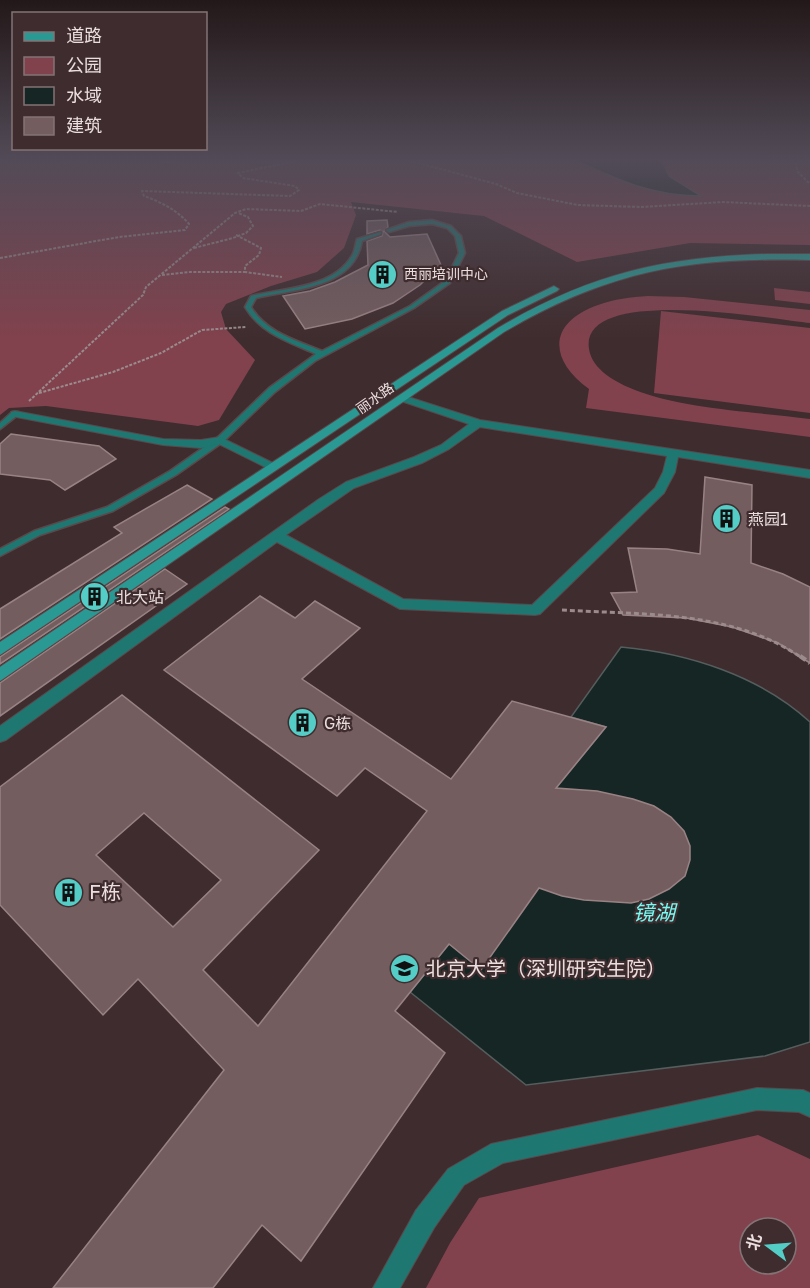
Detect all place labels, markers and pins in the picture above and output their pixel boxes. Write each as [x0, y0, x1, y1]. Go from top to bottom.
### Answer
building icon: 西丽培训中心 [367, 258, 399, 290]
place label: 西丽培训中心 [404, 265, 488, 282]
building icon: 燕园1 [711, 503, 743, 535]
place label: 燕园1 [748, 509, 788, 529]
building icon: 北大站 [79, 581, 111, 613]
place label: 北大站 [116, 587, 164, 607]
building icon: G栋 [287, 707, 319, 739]
place label: G栋 [324, 713, 351, 733]
building icon: F栋 [52, 876, 84, 908]
place label: F栋 [89, 879, 121, 903]
school or university icon: 北京大学（深圳研究生院） [389, 953, 421, 985]
place label: 北京大学（深圳研究生院） [426, 956, 666, 980]

